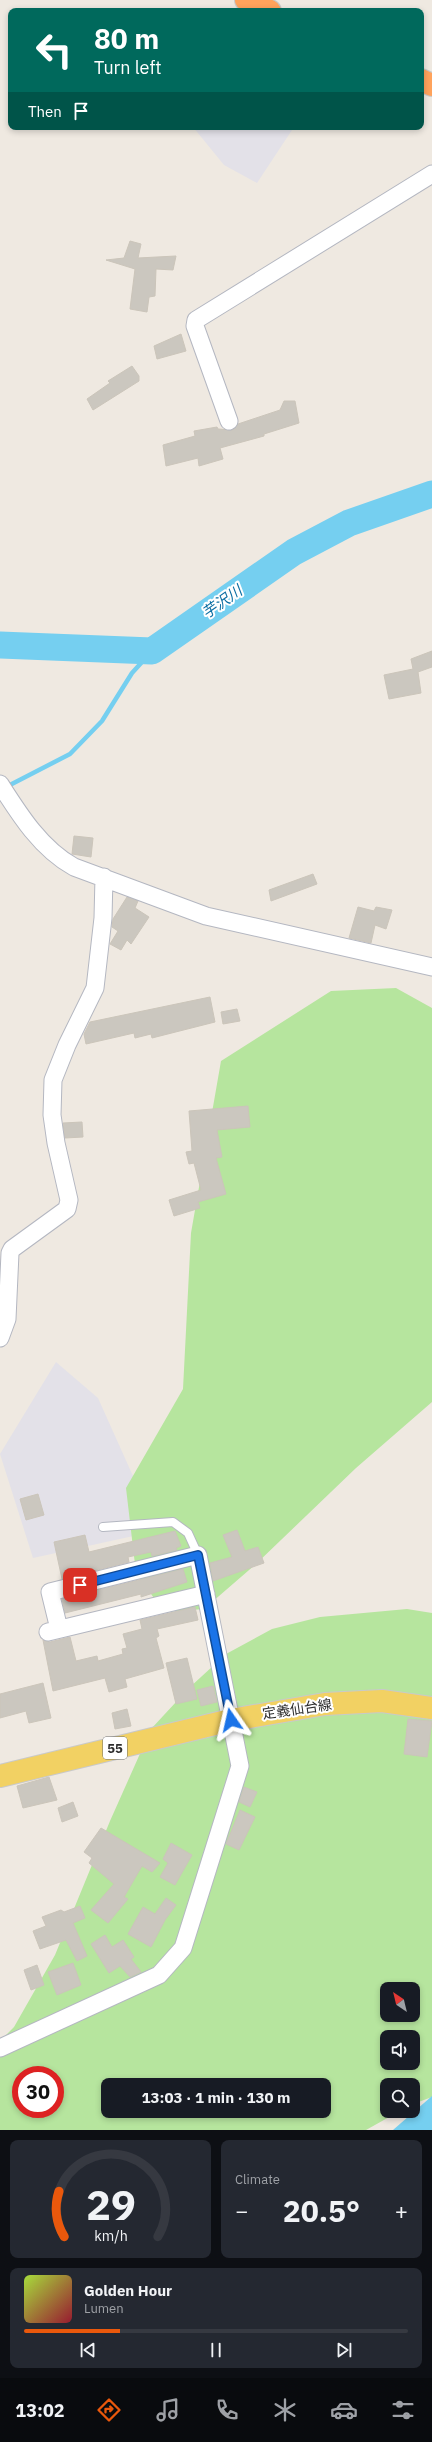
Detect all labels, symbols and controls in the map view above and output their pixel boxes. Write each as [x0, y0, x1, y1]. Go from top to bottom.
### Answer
text: 80 m [94, 20, 159, 57]
icon: left [28, 24, 80, 76]
text: Turn left [94, 56, 162, 79]
icon: arrive [70, 100, 92, 122]
text: Then [28, 102, 62, 121]
water label: 芋沢川 [198, 580, 247, 622]
pin [63, 1568, 97, 1602]
icon: arrive [69, 1574, 91, 1596]
street label: 定義仙台線 [261, 1695, 333, 1723]
position arrow [210, 1699, 252, 1741]
road number: 55 [103, 1737, 127, 1759]
north arrow [380, 1982, 420, 2022]
map controls [380, 1982, 420, 2118]
button: sound [380, 2030, 420, 2070]
speed limit sign: 30 [12, 2066, 64, 2118]
button: search [380, 2078, 420, 2118]
text: 13:03 · 1 min · 130 m [142, 2088, 290, 2107]
text: Climate [235, 2171, 280, 2188]
text: 29 [86, 2177, 135, 2231]
text: 20.5° [283, 2191, 360, 2230]
text: − [235, 2196, 248, 2225]
text: + [395, 2196, 408, 2225]
text: km/h [94, 2226, 127, 2245]
text: Golden Hour [84, 2281, 172, 2300]
text: Lumen [84, 2300, 124, 2317]
icon: previous [77, 2339, 99, 2361]
icon: pause [205, 2339, 227, 2361]
icon: next [333, 2339, 355, 2361]
icon: directions [95, 2396, 123, 2424]
icon: music [154, 2396, 182, 2424]
icon: phone [213, 2396, 241, 2424]
icon: climate [271, 2396, 299, 2424]
icon: car [330, 2396, 358, 2424]
icon: filters [389, 2396, 417, 2424]
text: 13:02 [15, 2399, 64, 2422]

